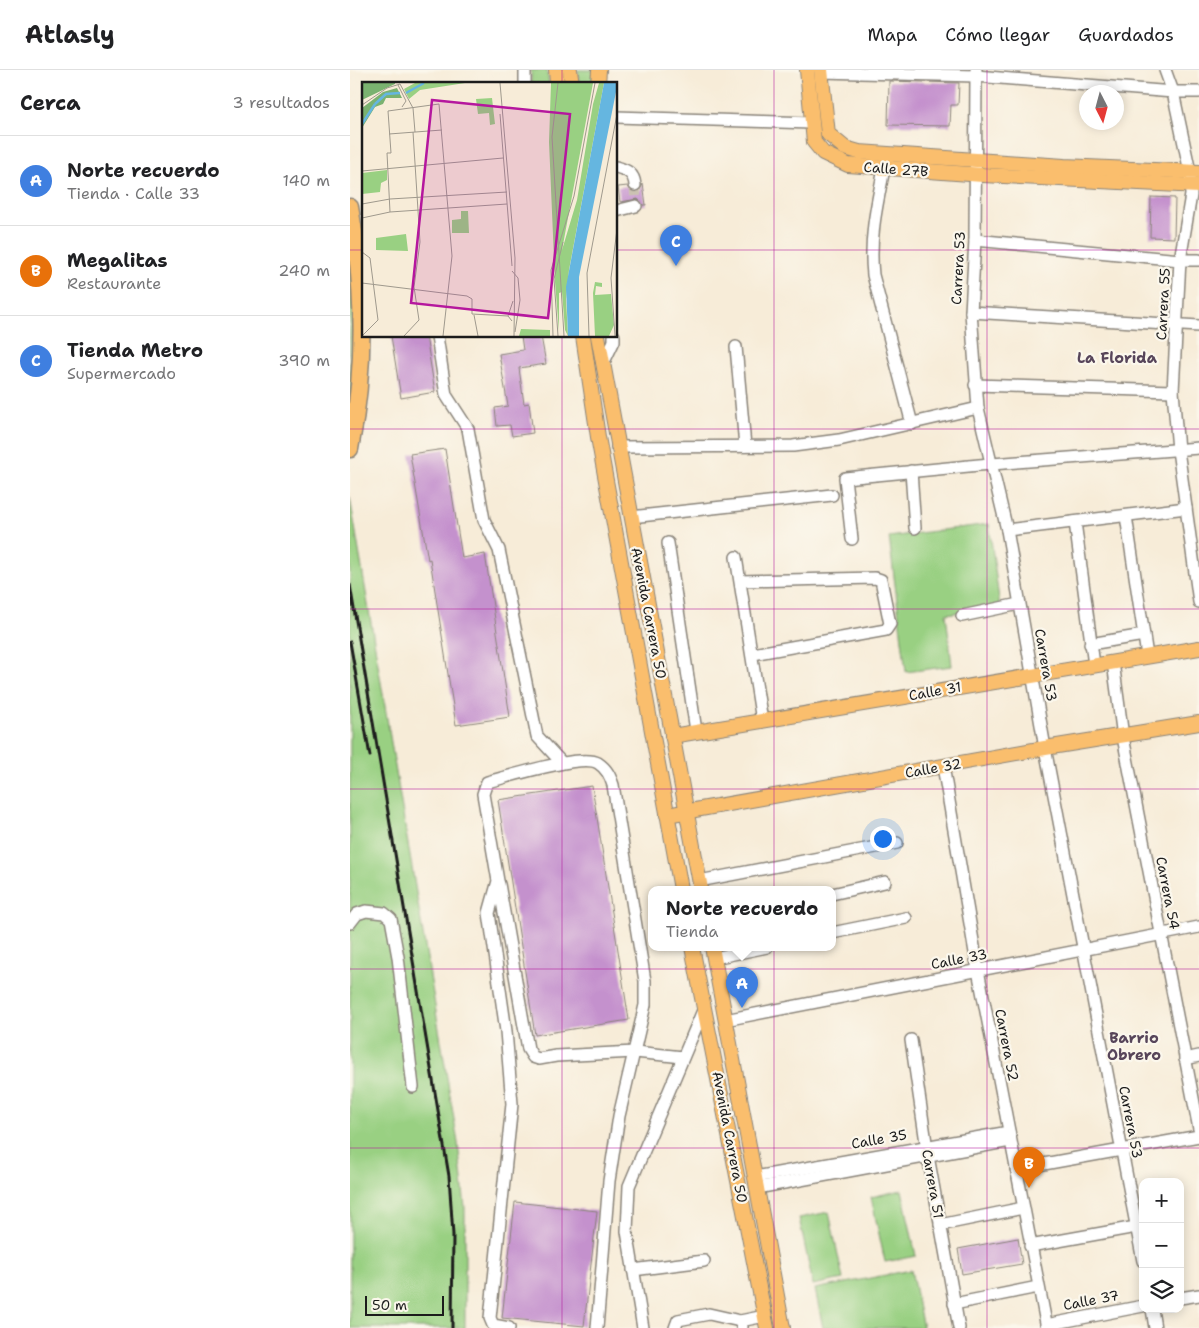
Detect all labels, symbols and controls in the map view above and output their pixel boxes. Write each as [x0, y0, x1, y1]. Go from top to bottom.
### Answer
text: Atlasly [25, 19, 115, 51]
text: Mapa [867, 23, 917, 47]
text: Cómo llegar [945, 23, 1050, 47]
text: Guardados [1078, 23, 1174, 47]
inset map [362, 82, 618, 338]
north arrow [1079, 85, 1124, 130]
text: Cerca [20, 89, 81, 117]
text: 3 resultados [232, 92, 330, 113]
text: Norte recuerdo [67, 158, 220, 183]
street label: Calle 27B [863, 158, 929, 180]
text: A [30, 170, 42, 191]
text: 140 m [283, 170, 330, 191]
text: Tienda · Calle 33 [67, 183, 200, 204]
pin: C [660, 225, 692, 266]
street label: Carrera 53 [947, 231, 969, 305]
text: Megalitas [67, 248, 168, 273]
text: B [31, 260, 41, 281]
text: 240 m [278, 260, 330, 281]
street label: Carrera 55 [1152, 267, 1174, 341]
text: Restaurante [67, 273, 161, 294]
text: Tienda Metro [67, 338, 203, 363]
district label: La Florida [1077, 348, 1158, 368]
text: C [31, 350, 41, 371]
text: 390 m [278, 350, 330, 371]
text: Supermercado [67, 363, 176, 384]
street label: Avenida Carrera 50 [627, 546, 671, 680]
street label: Carrera 53 [1031, 627, 1061, 703]
street label: Calle 31 [907, 678, 963, 704]
street label: Calle 32 [904, 754, 962, 782]
your location [870, 826, 896, 852]
street label: Carrera 54 [1152, 855, 1184, 931]
popup [648, 886, 836, 951]
text: Norte recuerdo [666, 896, 818, 921]
text: Tienda [666, 921, 718, 942]
street label: Calle 33 [929, 945, 989, 973]
pin: A [726, 967, 758, 1008]
street label: Carrera 52 [991, 1007, 1023, 1083]
district label: Barrio Obrero [1107, 1028, 1161, 1065]
street label: Avenida Carrera 50 [708, 1070, 752, 1204]
street label: Carrera 53 [1115, 1084, 1147, 1160]
street label: Calle 35 [850, 1125, 908, 1153]
pin: B [1013, 1147, 1045, 1188]
street label: Carrera 51 [918, 1148, 948, 1220]
map controls [1139, 1178, 1184, 1313]
button: + [1139, 1178, 1184, 1223]
button: − [1139, 1223, 1184, 1268]
button: layers [1139, 1268, 1184, 1313]
street label: Calle 37 [1062, 1286, 1120, 1314]
scale bar [365, 1293, 444, 1316]
text: 50 m [372, 1296, 407, 1314]

